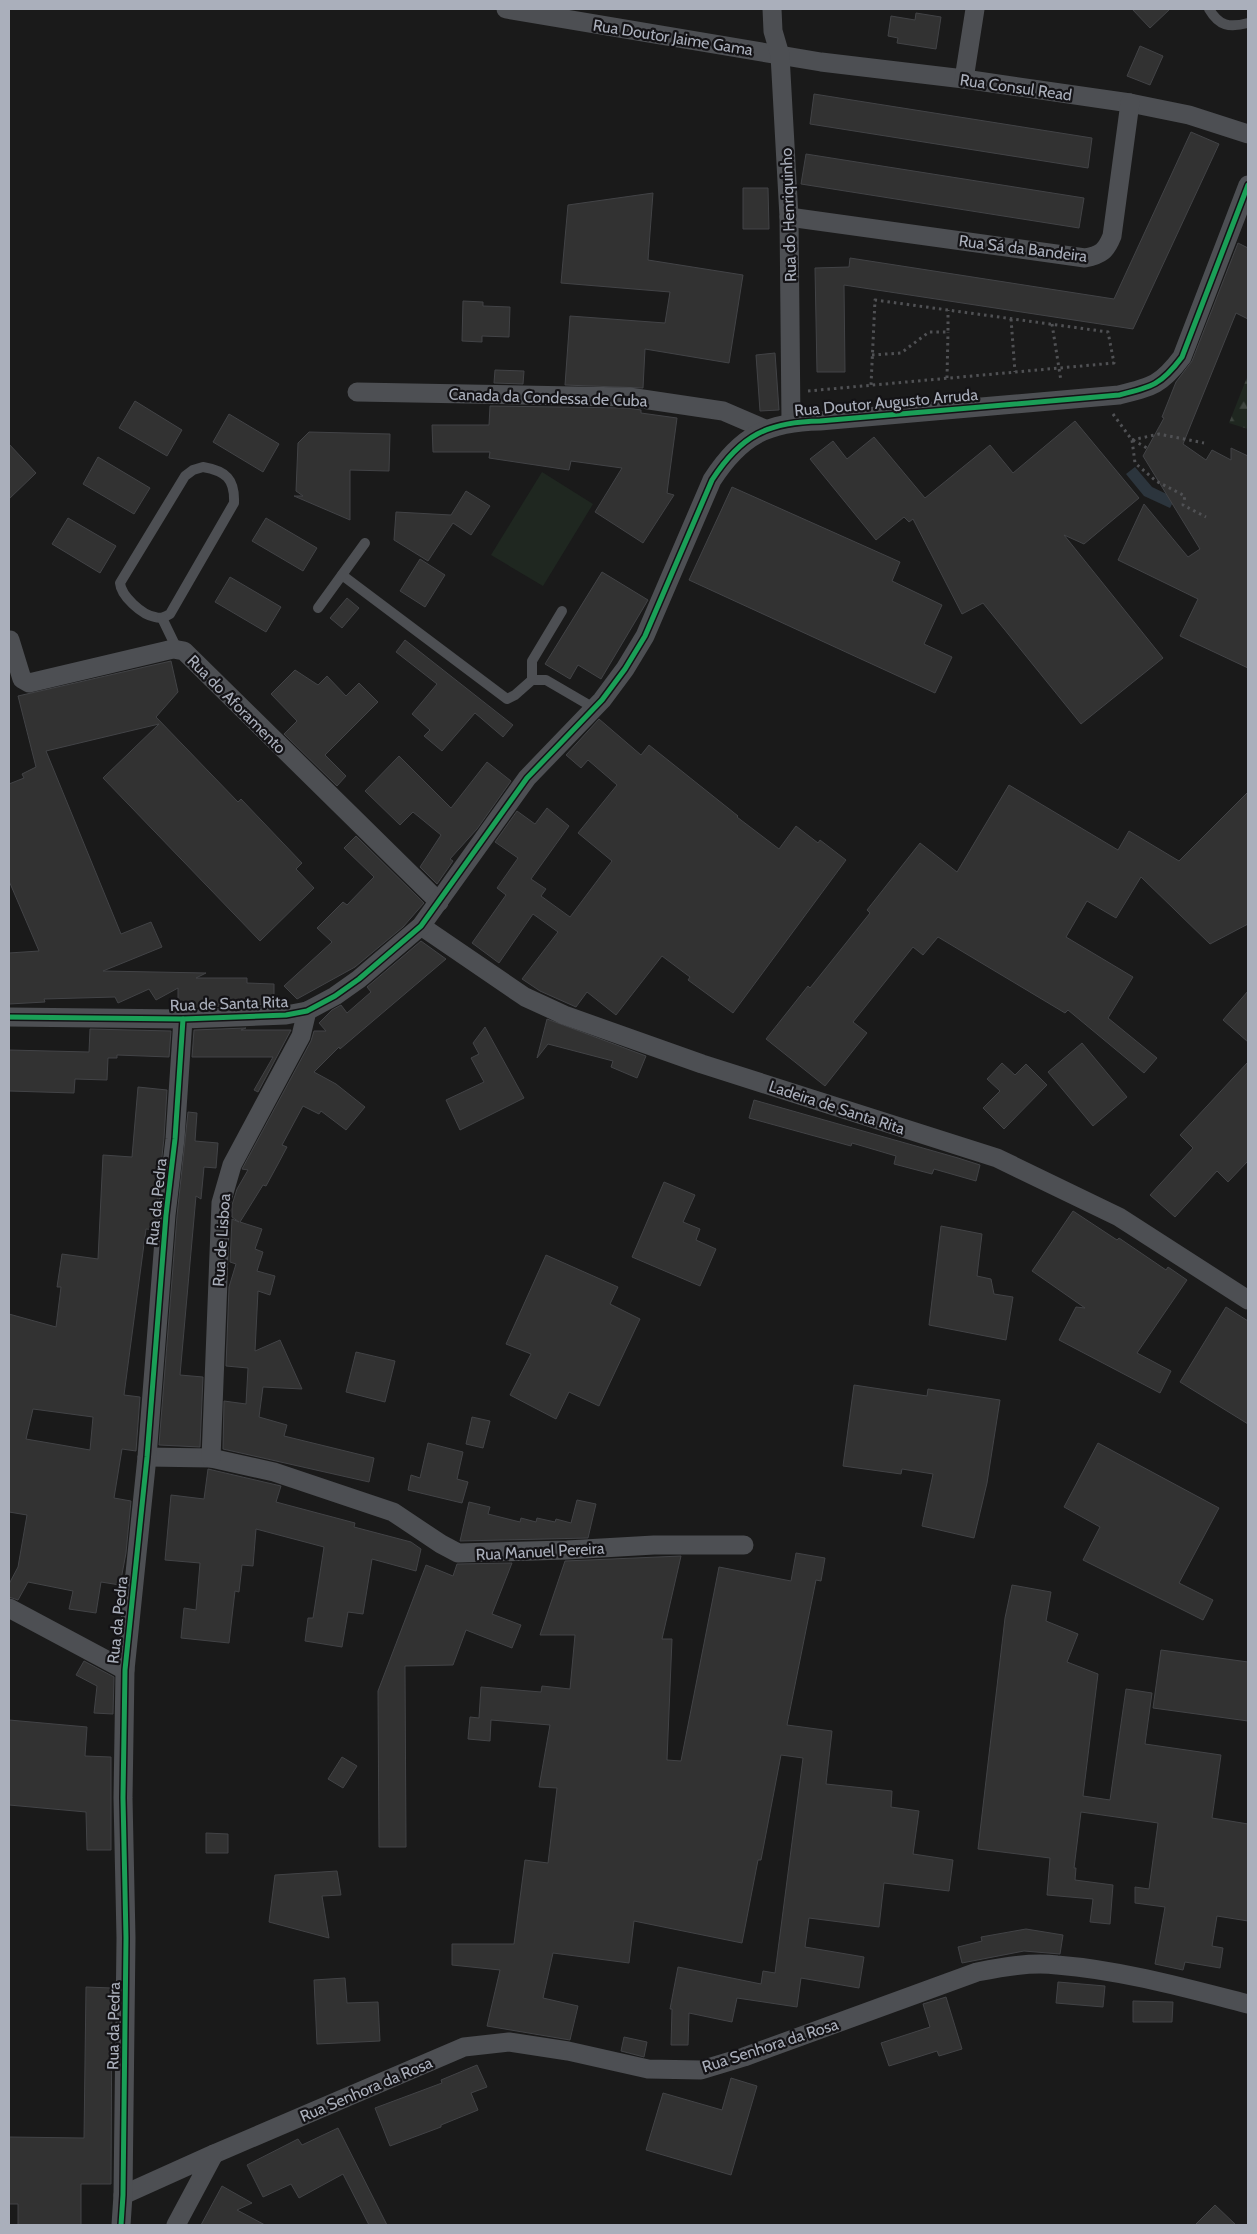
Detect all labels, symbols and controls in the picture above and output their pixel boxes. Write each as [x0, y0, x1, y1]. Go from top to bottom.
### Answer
street label: Rua Doutor Jaime Gama [592, 15, 755, 60]
street label: Rua Consul Read [959, 70, 1073, 105]
street label: Rua do Henriquinho [777, 147, 800, 282]
street label: Rua Sá da Bandeira [958, 231, 1089, 266]
street label: Canada da Condessa de Cuba [448, 385, 648, 410]
street label: Rua Doutor Augusto Arruda [793, 385, 979, 420]
street label: Rua do Aforamento [183, 651, 290, 758]
street label: Rua de Santa Rita [170, 992, 289, 1015]
street label: Ladeira de Santa Rita [767, 1077, 907, 1138]
street label: Rua da Pedra [142, 1157, 171, 1247]
street label: Rua de Lisboa [209, 1193, 234, 1287]
street label: Rua Manuel Pereira [475, 1539, 605, 1564]
street label: Rua da Pedra [103, 1575, 132, 1665]
street label: Rua da Pedra [103, 1982, 124, 2070]
street label: Rua Senhora da Rosa [700, 2014, 841, 2076]
street label: Rua Senhora da Rosa [297, 2053, 436, 2126]

